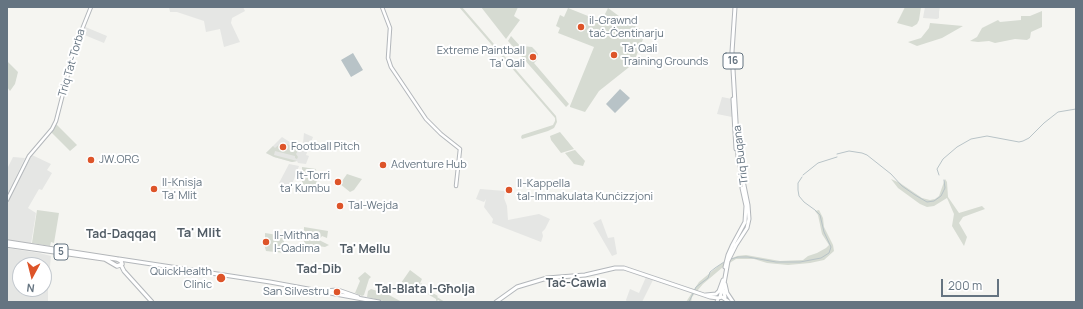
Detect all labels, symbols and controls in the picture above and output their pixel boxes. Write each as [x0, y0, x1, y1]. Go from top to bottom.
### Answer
place label: il-Grawnd taċ-Ċentinarju [589, 14, 664, 40]
marker: il-Grawnd taċ-Ċentinarju [576, 22, 586, 32]
street label: Triq Tat-Torba [56, 27, 88, 99]
place label: Ta' Qali Training Grounds [622, 42, 708, 68]
place label: Extreme Paintball Ta' Qali [437, 44, 525, 70]
marker: Ta' Qali Training Grounds [609, 50, 619, 60]
marker: Extreme Paintball Ta' Qali [528, 52, 538, 62]
road number: 16 [723, 53, 743, 69]
street label: Triq Buqana [731, 125, 751, 185]
place label: Football Pitch [291, 140, 360, 154]
marker: Football Pitch [278, 142, 288, 152]
place label: JW.ORG [99, 153, 139, 167]
marker: JW.ORG [86, 155, 96, 165]
place label: Adventure Hub [391, 158, 467, 172]
marker: Adventure Hub [378, 160, 388, 170]
place label: It-Torri ta' Kumbu [280, 169, 330, 195]
place label: Il-Knisja Ta' Mlit [162, 176, 202, 202]
marker: It-Torri ta' Kumbu [333, 177, 343, 187]
place label: Il-Kappella tal-Immakulata Kunċizzjoni [517, 177, 653, 203]
marker: Il-Knisja Ta' Mlit [149, 184, 159, 194]
marker: Il-Kappella tal-Immakulata Kunċizzjoni [504, 185, 514, 195]
place label: Tal-Wejda [348, 199, 398, 213]
marker: Tal-Wejda [335, 201, 345, 211]
district label: Ta' Mlit [177, 225, 221, 241]
district label: Tad-Daqqaq [86, 228, 156, 242]
place label: Il-Mitħna l-Qadima [274, 229, 320, 255]
marker: Il-Mitħna l-Qadima [261, 237, 271, 247]
district label: Ta' Mellu [340, 243, 390, 257]
road number: 5 [54, 244, 68, 260]
north arrow [12, 257, 52, 297]
district label: Tad-Dib [297, 263, 341, 277]
place label: QuickHealth Clinic [150, 265, 212, 291]
scale bar [943, 271, 1001, 297]
marker: QuickHealth Clinic [215, 272, 227, 284]
district label: Taċ-Ċawla [546, 277, 606, 291]
text: 200 m [948, 277, 982, 294]
text: N [26, 280, 35, 296]
district label: Tal-Blata l-Għolja [375, 283, 475, 297]
place label: San Silvestru [263, 285, 329, 299]
marker: San Silvestru [332, 287, 342, 297]

